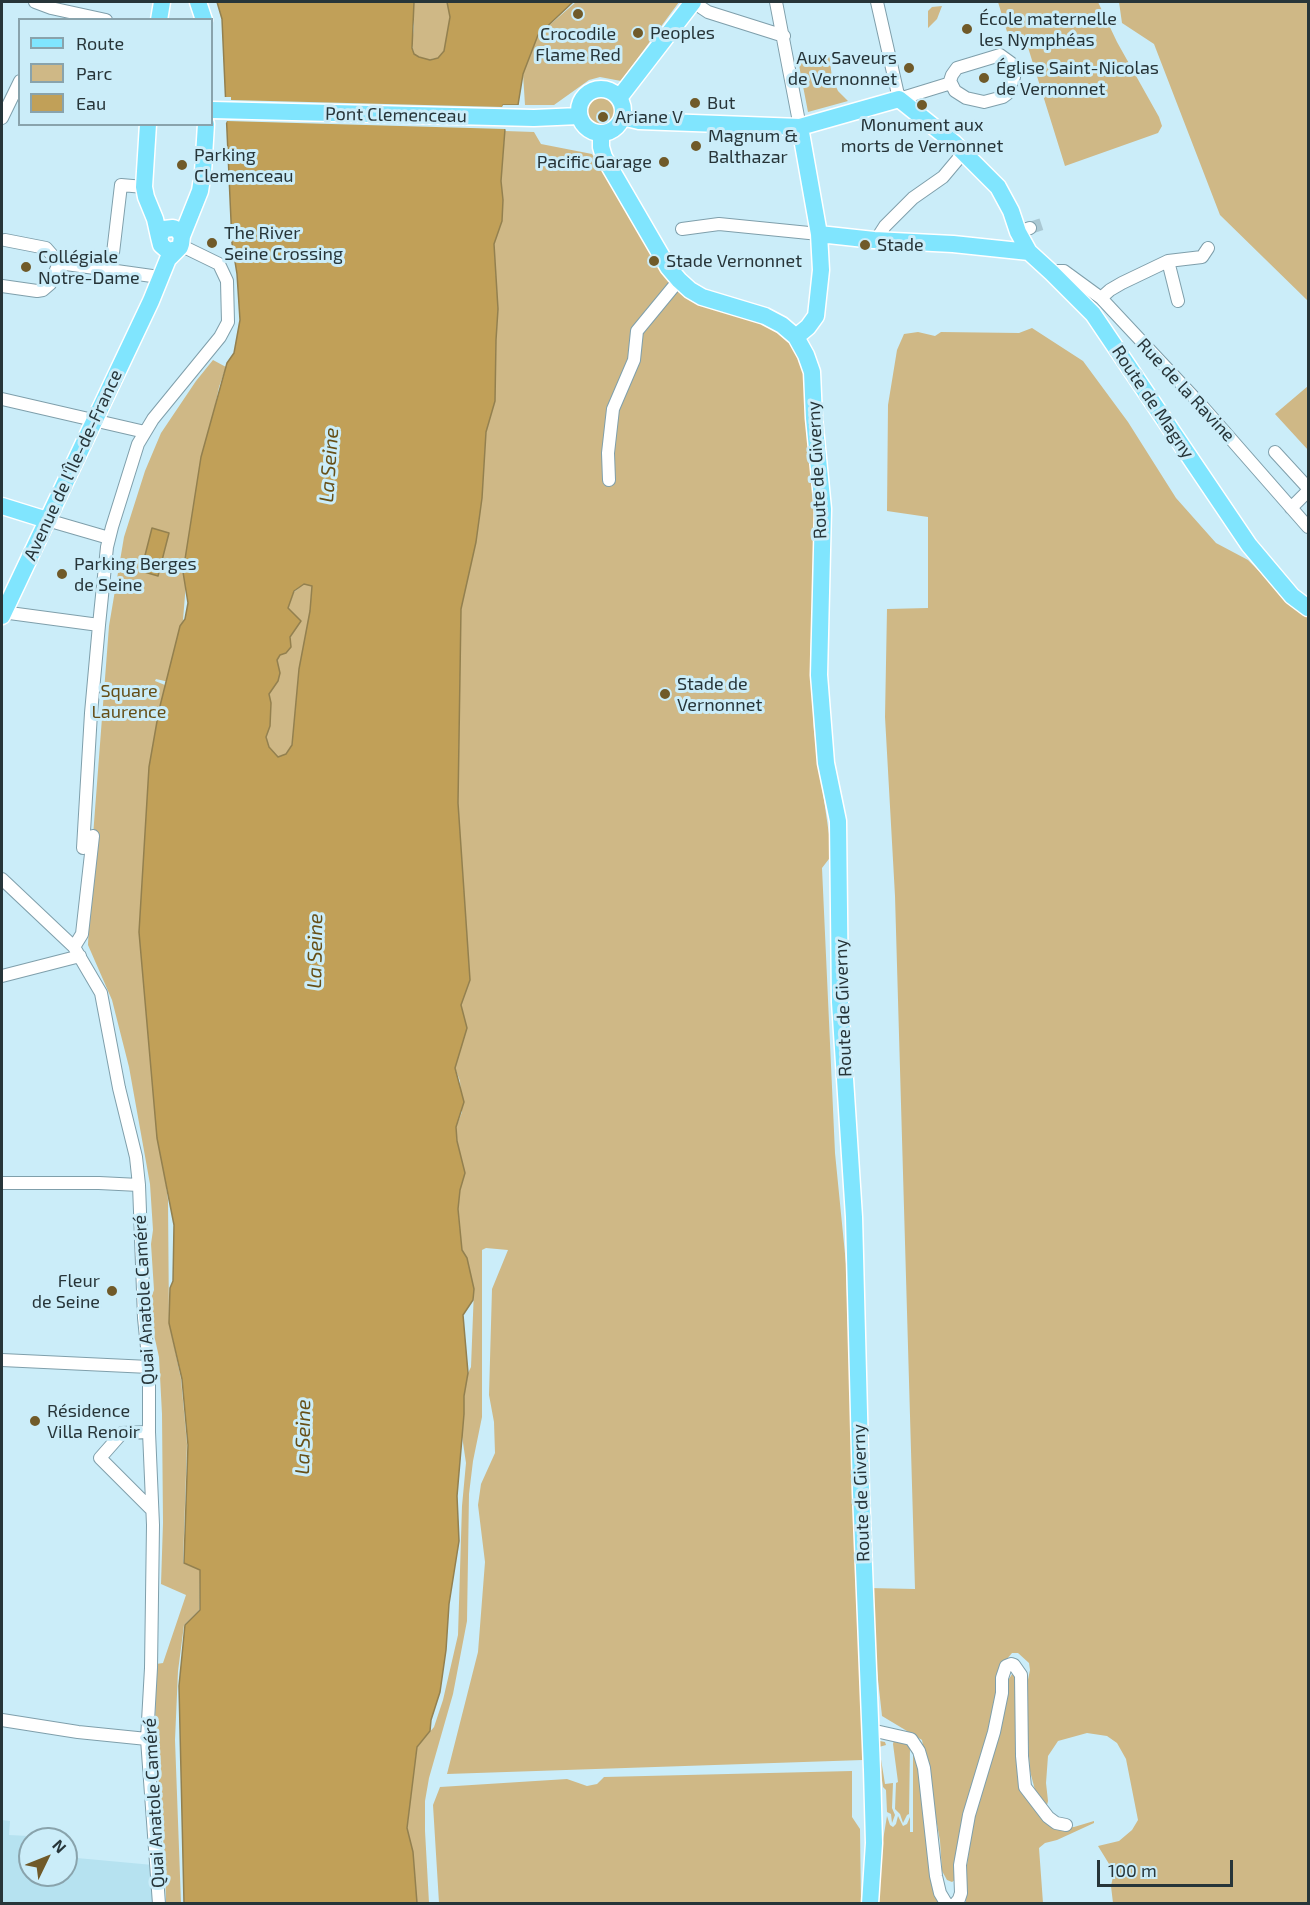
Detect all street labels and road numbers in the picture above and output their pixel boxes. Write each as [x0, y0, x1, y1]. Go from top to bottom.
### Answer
street label: Pont Clemenceau [325, 103, 467, 127]
street label: Rue de la Ravine [1133, 334, 1239, 446]
street label: Route de Magny [1107, 341, 1199, 463]
street label: Avenue de l'Île-de-France [19, 366, 127, 564]
street label: Route de Giverny [803, 400, 831, 540]
street label: Route de Giverny [830, 939, 856, 1077]
street label: Quai Anatole Caméré [129, 1214, 159, 1386]
street label: Route de Giverny [848, 1424, 874, 1562]
street label: Quai Anatole Caméré [139, 1717, 169, 1889]

